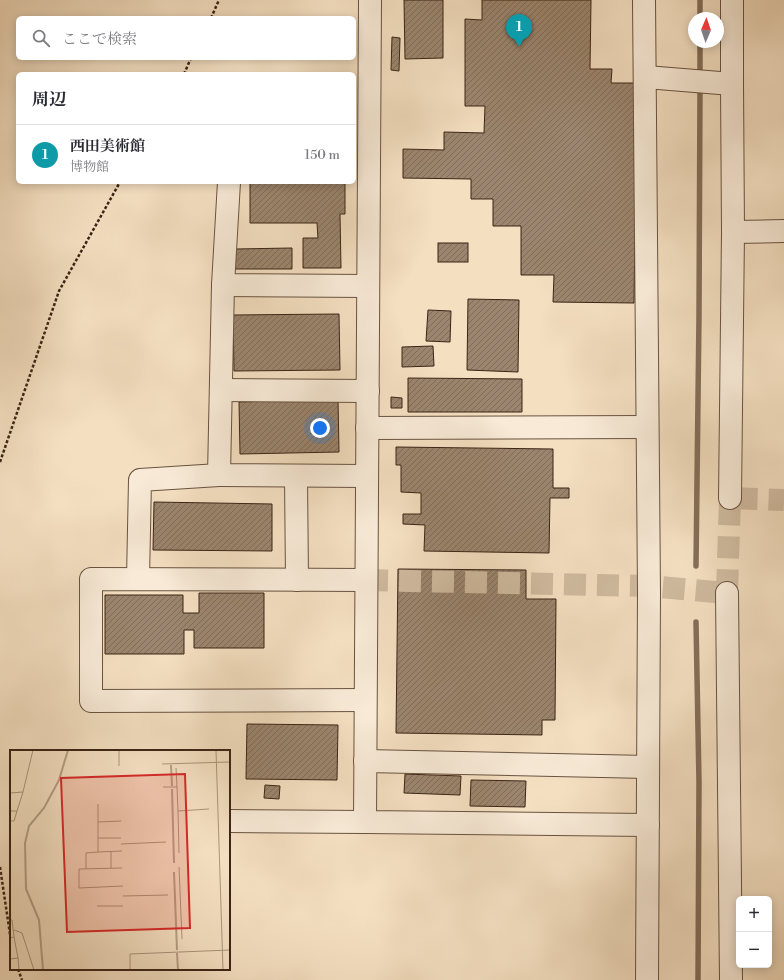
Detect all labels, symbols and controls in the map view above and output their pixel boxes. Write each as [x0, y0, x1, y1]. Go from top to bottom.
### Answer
north arrow [688, 12, 724, 48]
pin: 1 [506, 14, 532, 47]
search box [16, 16, 356, 60]
icon: search [30, 27, 52, 49]
text: ここで検索 [62, 30, 137, 49]
text: 周辺 [32, 89, 66, 111]
text: 西田美術館 [70, 137, 145, 156]
text: 1 [42, 147, 48, 163]
text: 150 m [305, 147, 340, 163]
text: 博物館 [70, 159, 109, 175]
your location [310, 418, 330, 438]
inset map [10, 750, 230, 970]
map controls [736, 896, 772, 968]
button: + [736, 896, 772, 932]
button: − [736, 932, 772, 968]

